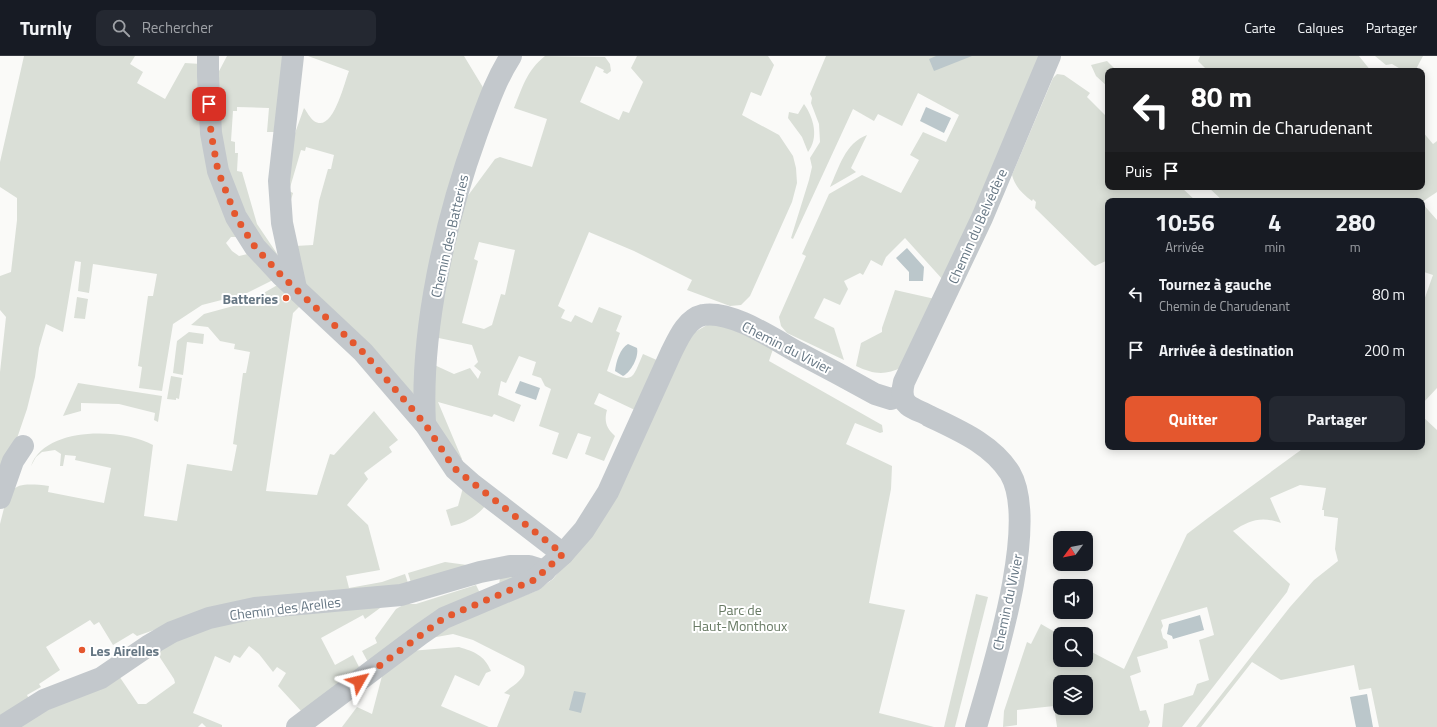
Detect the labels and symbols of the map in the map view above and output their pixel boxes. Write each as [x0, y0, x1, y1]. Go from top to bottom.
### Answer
pin [192, 87, 226, 121]
street label: Chemin du Belvédère [942, 165, 1012, 287]
street label: Chemin des Batteries [425, 172, 473, 300]
place label: Batteries [222, 288, 278, 309]
marker: Batteries [281, 293, 291, 303]
street label: Chemin du Vivier [738, 315, 836, 379]
north arrow [1053, 531, 1093, 571]
street label: Chemin du Vivier [986, 552, 1028, 652]
street label: Chemin des Arelles [228, 591, 342, 625]
park label: Parc de Haut-Monthoux [693, 599, 788, 636]
place label: Les Airelles [90, 640, 160, 661]
marker: Les Airelles [77, 645, 87, 655]
position arrow [338, 660, 380, 702]

